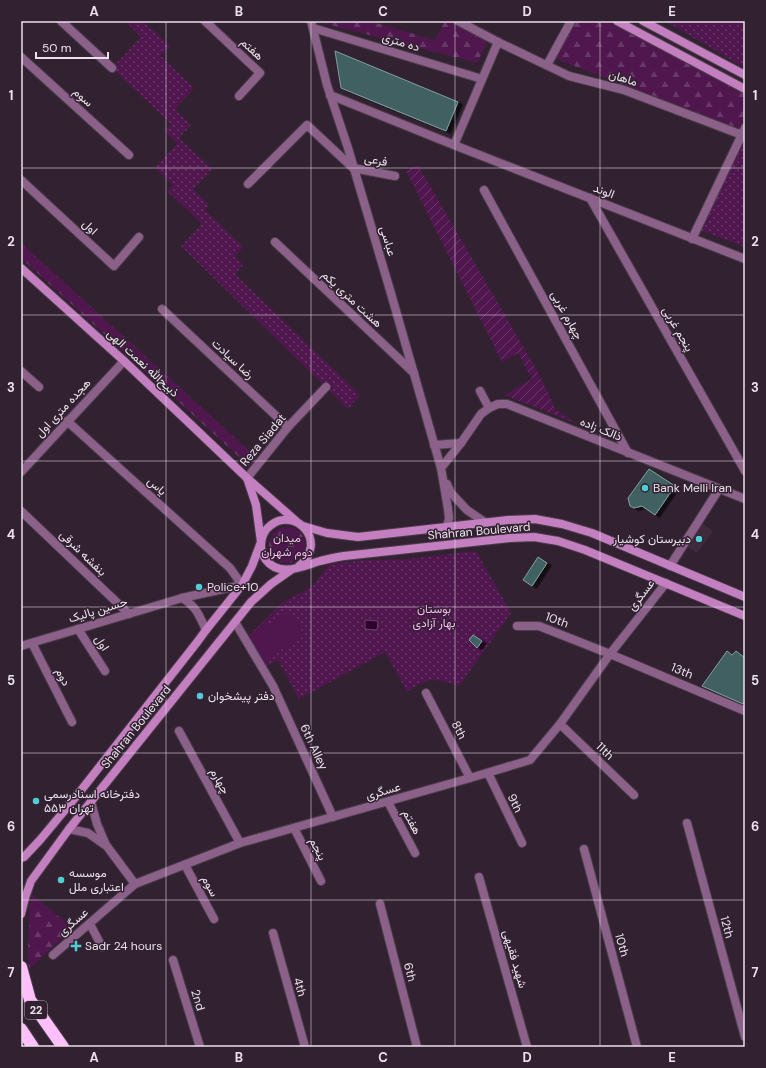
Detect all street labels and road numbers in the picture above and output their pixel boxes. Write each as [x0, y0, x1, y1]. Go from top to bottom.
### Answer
street label: ده متری [380, 29, 422, 55]
street label: هفتم [237, 34, 267, 64]
street label: ماهان [607, 66, 639, 90]
street label: سوم [69, 84, 97, 110]
street label: فرعی [363, 150, 389, 170]
street label: الوند [591, 180, 617, 202]
street label: اول [79, 216, 101, 238]
street label: عباسی [376, 224, 400, 258]
street label: هشت متری یکم [318, 267, 386, 331]
street label: چهارم غربی [547, 288, 587, 342]
street label: پنجم غربی [659, 303, 698, 355]
street label: ذبیح‌الله نعمت الهی [103, 325, 183, 401]
street label: رضا سیادت [208, 335, 258, 383]
street label: هجده متری اول [32, 375, 94, 441]
street label: Reza Siadat [236, 410, 290, 470]
street label: ذالک زاده [578, 413, 625, 445]
street label: یاس [144, 473, 170, 499]
street label: Shahran Boulevard [427, 519, 531, 543]
street label: بنفشه شرقی [56, 527, 110, 579]
street label: عسگری [624, 576, 658, 614]
street label: حسین پالیک [67, 593, 129, 627]
street label: 10th [543, 608, 571, 632]
street label: اول [91, 632, 113, 654]
street label: 13th [669, 659, 696, 683]
street label: دوم [52, 665, 74, 689]
street label: Shahran Boulevard [97, 682, 175, 772]
street label: 8th [448, 718, 470, 742]
street label: 6th Alley [296, 721, 332, 773]
street label: 11th [593, 739, 617, 763]
street label: چهارم [206, 765, 234, 797]
street label: عسگری [364, 778, 402, 804]
street label: 9th [504, 791, 526, 815]
street label: هفتم [399, 807, 425, 837]
street label: پنجم [306, 835, 331, 863]
street label: سوم [198, 873, 222, 899]
street label: عسگری [54, 904, 92, 940]
street label: 12th [716, 914, 738, 940]
street label: شهید فقیهی [499, 928, 531, 990]
street label: 10th [611, 932, 633, 959]
street label: 6th [400, 961, 420, 983]
street label: 4th [290, 976, 310, 998]
street label: 2nd [187, 987, 209, 1013]
road number: 22 [25, 1001, 47, 1019]

